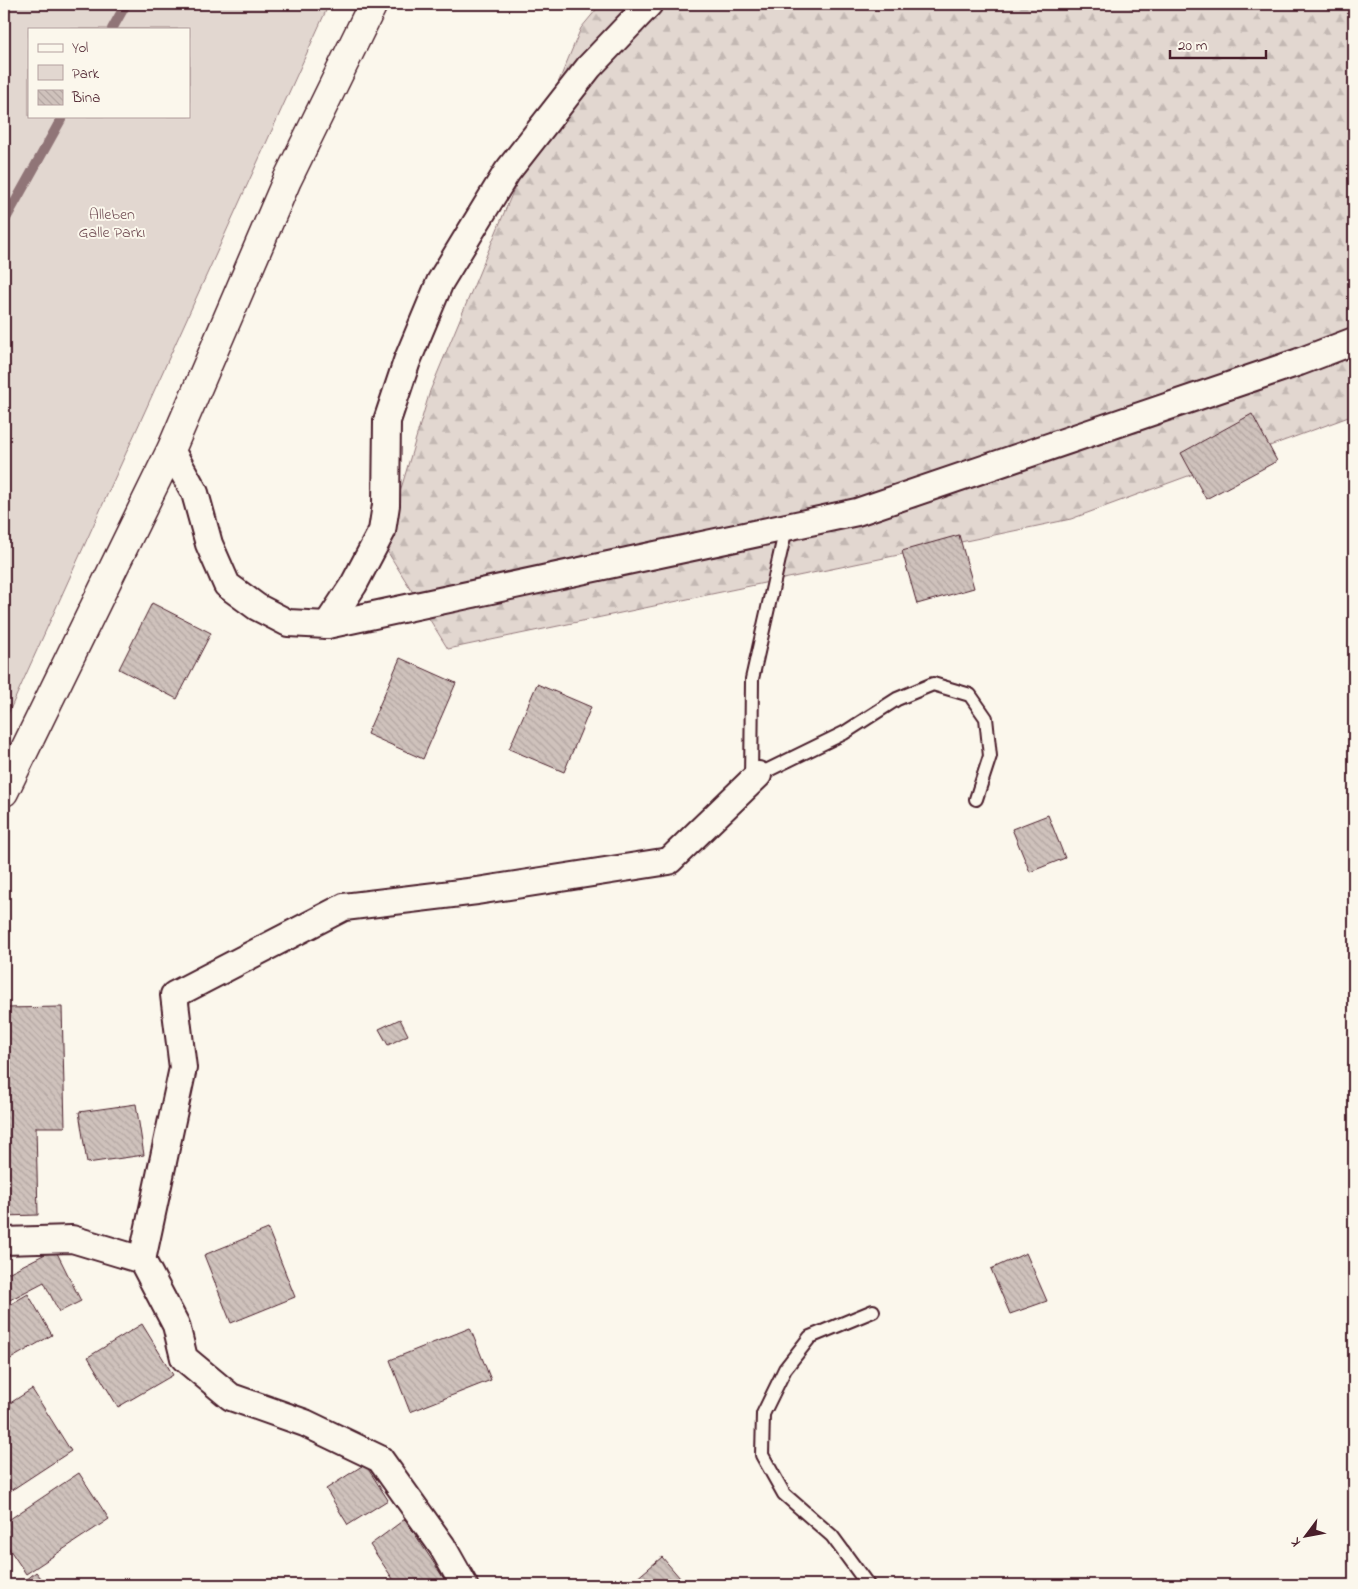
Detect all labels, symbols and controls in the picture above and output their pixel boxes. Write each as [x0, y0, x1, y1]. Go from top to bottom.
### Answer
legend [28, 28, 190, 118]
scale bar [1170, 28, 1267, 60]
text: 20 m [1178, 35, 1208, 57]
text: Yol [72, 37, 88, 59]
text: Park [72, 63, 100, 85]
text: Bina [71, 87, 100, 109]
park label: Alleben Galle Parkı [78, 203, 146, 245]
north arrow [1280, 1512, 1330, 1562]
text: K [1285, 1533, 1307, 1551]

